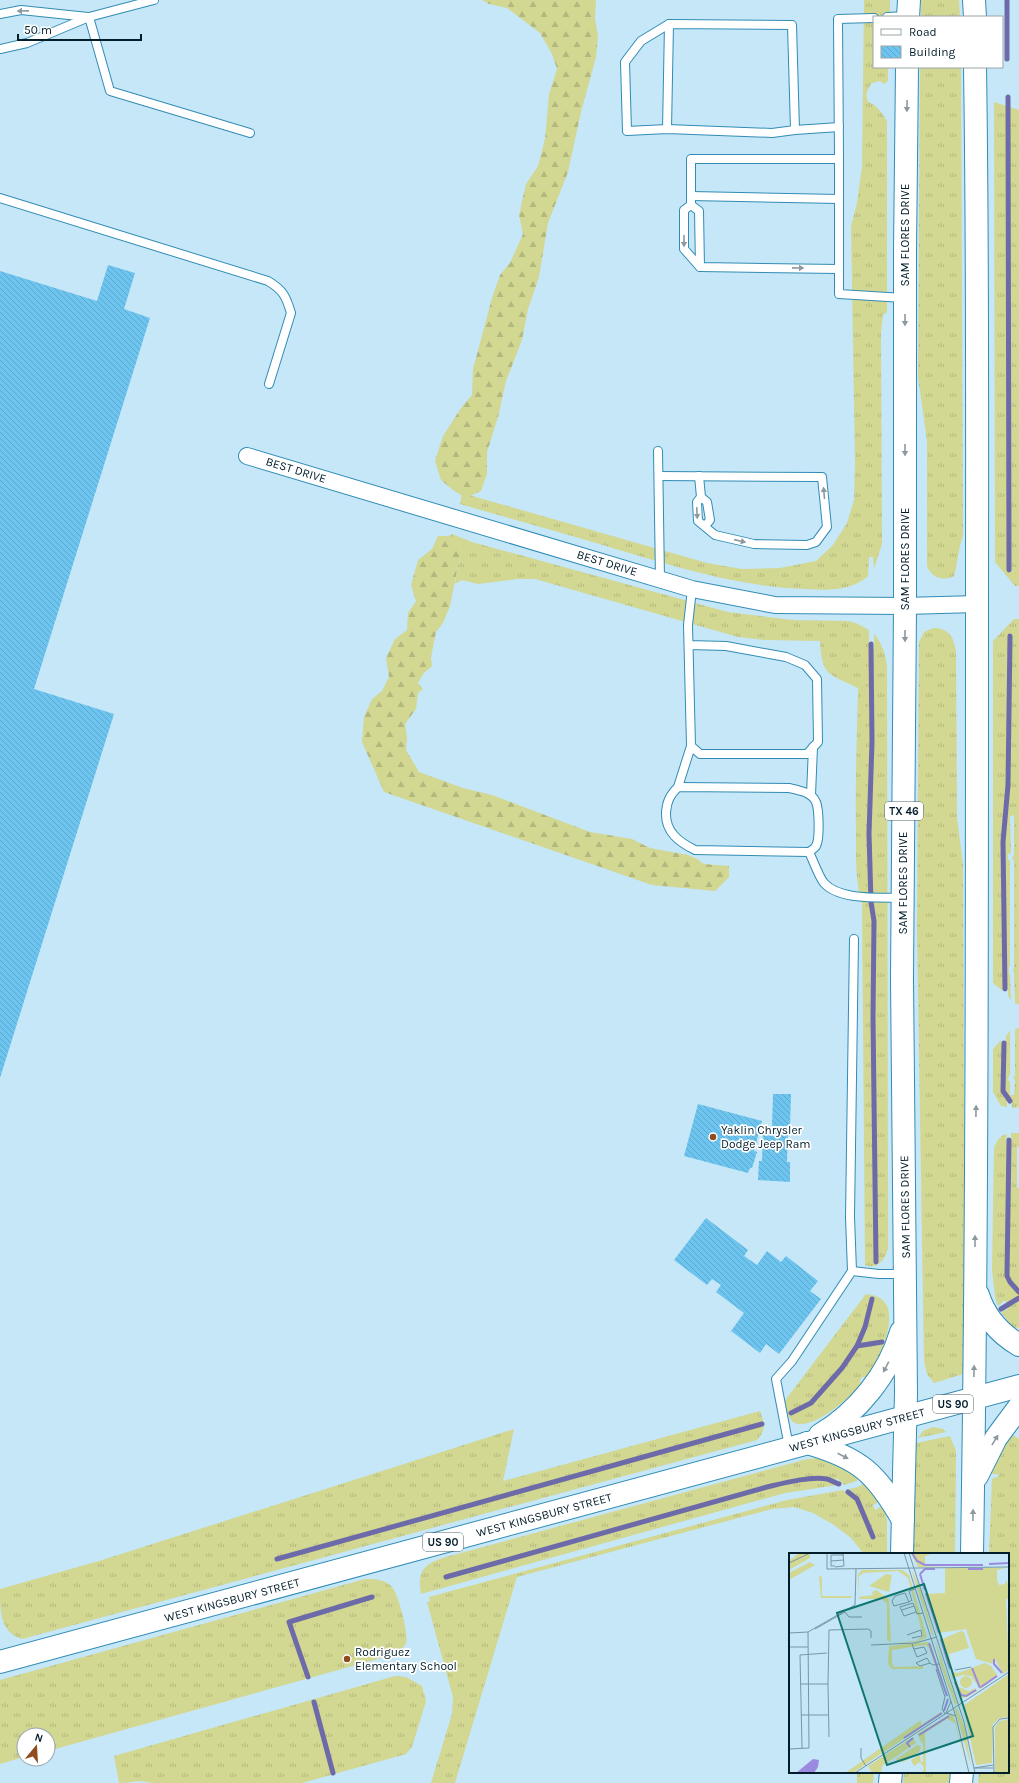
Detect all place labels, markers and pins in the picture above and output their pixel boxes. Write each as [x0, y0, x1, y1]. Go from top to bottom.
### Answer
place label: Yaklin Chrysler Dodge Jeep Ram [721, 1123, 811, 1151]
marker: Yaklin Chrysler Dodge Jeep Ram [708, 1132, 718, 1142]
place label: Rodriguez Elementary School [355, 1645, 457, 1673]
marker: Rodriguez Elementary School [342, 1654, 352, 1664]

